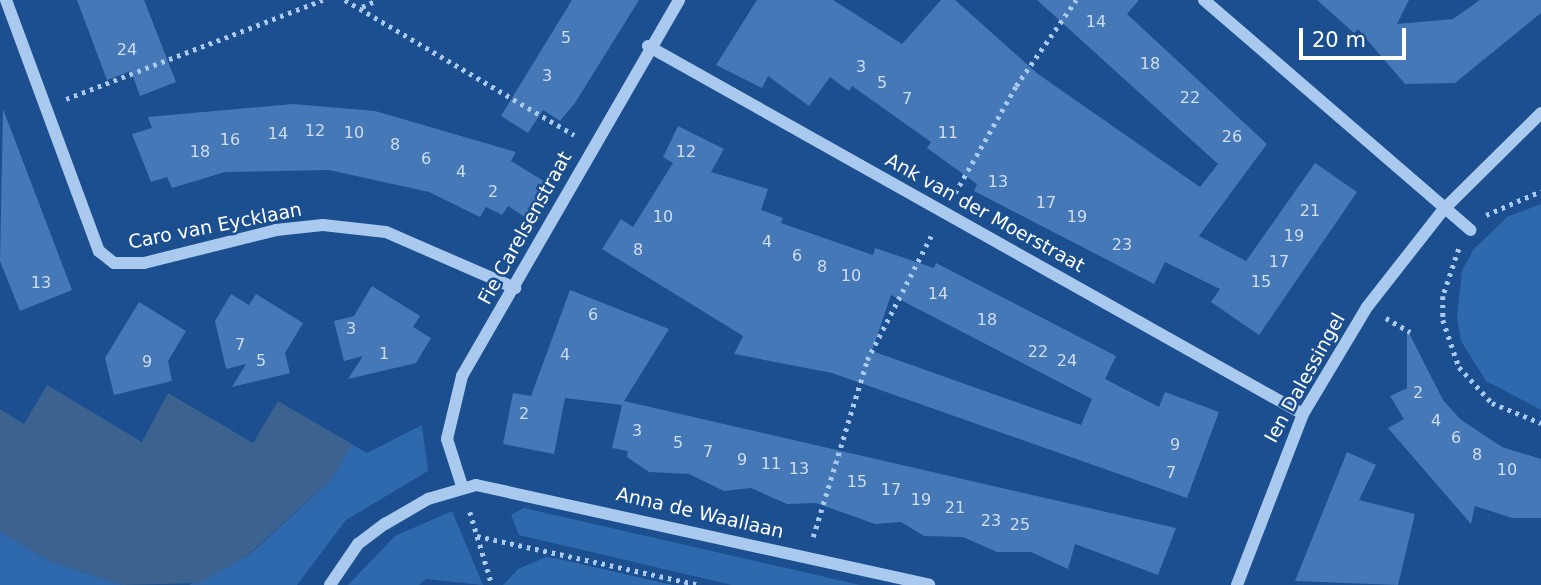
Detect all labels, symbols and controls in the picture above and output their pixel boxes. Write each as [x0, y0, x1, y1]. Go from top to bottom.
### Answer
house number: 14 [1086, 12, 1106, 32]
scale bar [1303, 14, 1410, 58]
house number: 5 [561, 28, 571, 48]
text: 20 m [1312, 28, 1366, 52]
house number: 24 [117, 40, 137, 60]
house number: 18 [1140, 54, 1160, 74]
house number: 3 [856, 57, 866, 77]
house number: 3 [542, 66, 552, 86]
house number: 5 [877, 73, 887, 93]
house number: 22 [1180, 88, 1200, 108]
house number: 7 [902, 89, 912, 109]
house number: 12 [305, 121, 325, 141]
house number: 10 [344, 123, 364, 143]
house number: 11 [938, 123, 958, 143]
house number: 14 [268, 124, 288, 144]
house number: 26 [1222, 127, 1242, 147]
house number: 16 [220, 130, 240, 150]
house number: 8 [390, 135, 400, 155]
house number: 18 [190, 142, 210, 162]
house number: 12 [676, 142, 696, 162]
street label: Fie Carelsenstraat [473, 148, 577, 308]
house number: 6 [421, 149, 431, 169]
street label: Ank van der Moerstraat [881, 149, 1089, 277]
house number: 4 [456, 162, 466, 182]
house number: 13 [988, 172, 1008, 192]
house number: 2 [488, 182, 498, 202]
house number: 17 [1036, 193, 1056, 213]
street label: Caro van Eycklaan [126, 198, 304, 254]
house number: 21 [1300, 201, 1320, 221]
house number: 10 [653, 207, 673, 227]
house number: 19 [1067, 207, 1087, 227]
house number: 19 [1284, 226, 1304, 246]
house number: 4 [762, 232, 772, 252]
house number: 23 [1112, 235, 1132, 255]
house number: 8 [633, 240, 643, 260]
house number: 6 [792, 246, 802, 266]
house number: 17 [1269, 252, 1289, 272]
house number: 8 [817, 257, 827, 277]
house number: 10 [841, 266, 861, 286]
house number: 15 [1251, 272, 1271, 292]
house number: 13 [31, 273, 51, 293]
house number: 14 [928, 284, 948, 304]
house number: 6 [588, 305, 598, 325]
street label: Ien Dalessingel [1260, 309, 1350, 447]
house number: 18 [977, 310, 997, 330]
house number: 3 [346, 319, 356, 339]
house number: 7 [235, 335, 245, 355]
house number: 22 [1028, 342, 1048, 362]
house number: 1 [379, 344, 389, 364]
house number: 4 [560, 345, 570, 365]
house number: 5 [256, 351, 266, 371]
house number: 24 [1057, 351, 1077, 371]
house number: 9 [142, 352, 152, 372]
house number: 2 [1413, 383, 1423, 403]
house number: 2 [519, 404, 529, 424]
house number: 4 [1431, 411, 1441, 431]
house number: 3 [632, 421, 642, 441]
house number: 6 [1451, 428, 1461, 448]
house number: 5 [673, 433, 683, 453]
house number: 9 [1170, 435, 1180, 455]
house number: 7 [703, 442, 713, 462]
house number: 8 [1472, 445, 1482, 465]
house number: 9 [737, 450, 747, 470]
house number: 11 [761, 454, 781, 474]
house number: 13 [789, 459, 809, 479]
house number: 10 [1497, 460, 1517, 480]
house number: 7 [1166, 463, 1176, 483]
house number: 15 [847, 472, 867, 492]
house number: 17 [881, 480, 901, 500]
street label: Anna de Waallaan [614, 483, 786, 543]
house number: 19 [911, 490, 931, 510]
house number: 21 [945, 498, 965, 518]
house number: 23 [981, 511, 1001, 531]
house number: 25 [1010, 515, 1030, 535]

